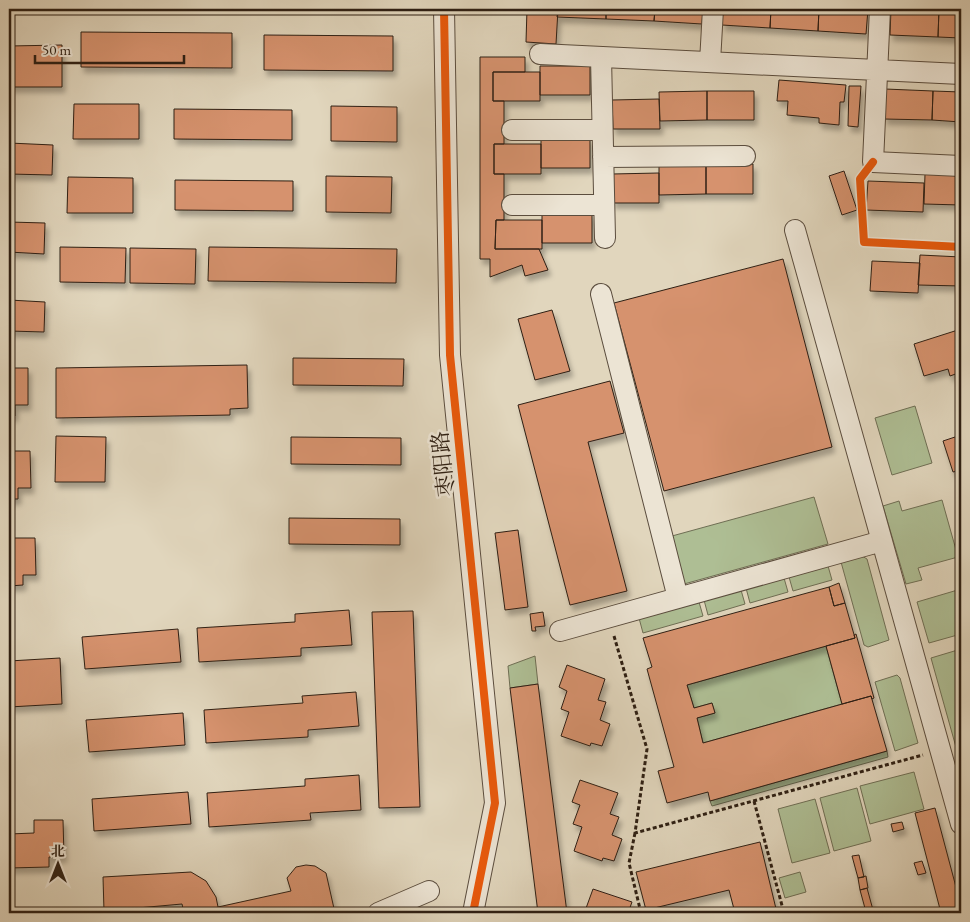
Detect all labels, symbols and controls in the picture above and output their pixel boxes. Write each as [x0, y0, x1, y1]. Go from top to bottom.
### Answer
scale bar [35, 32, 184, 64]
text: 50 m [42, 40, 71, 59]
street label: 枣阳路 [425, 430, 461, 498]
north arrow [32, 840, 82, 890]
text: 北 [51, 842, 65, 860]

